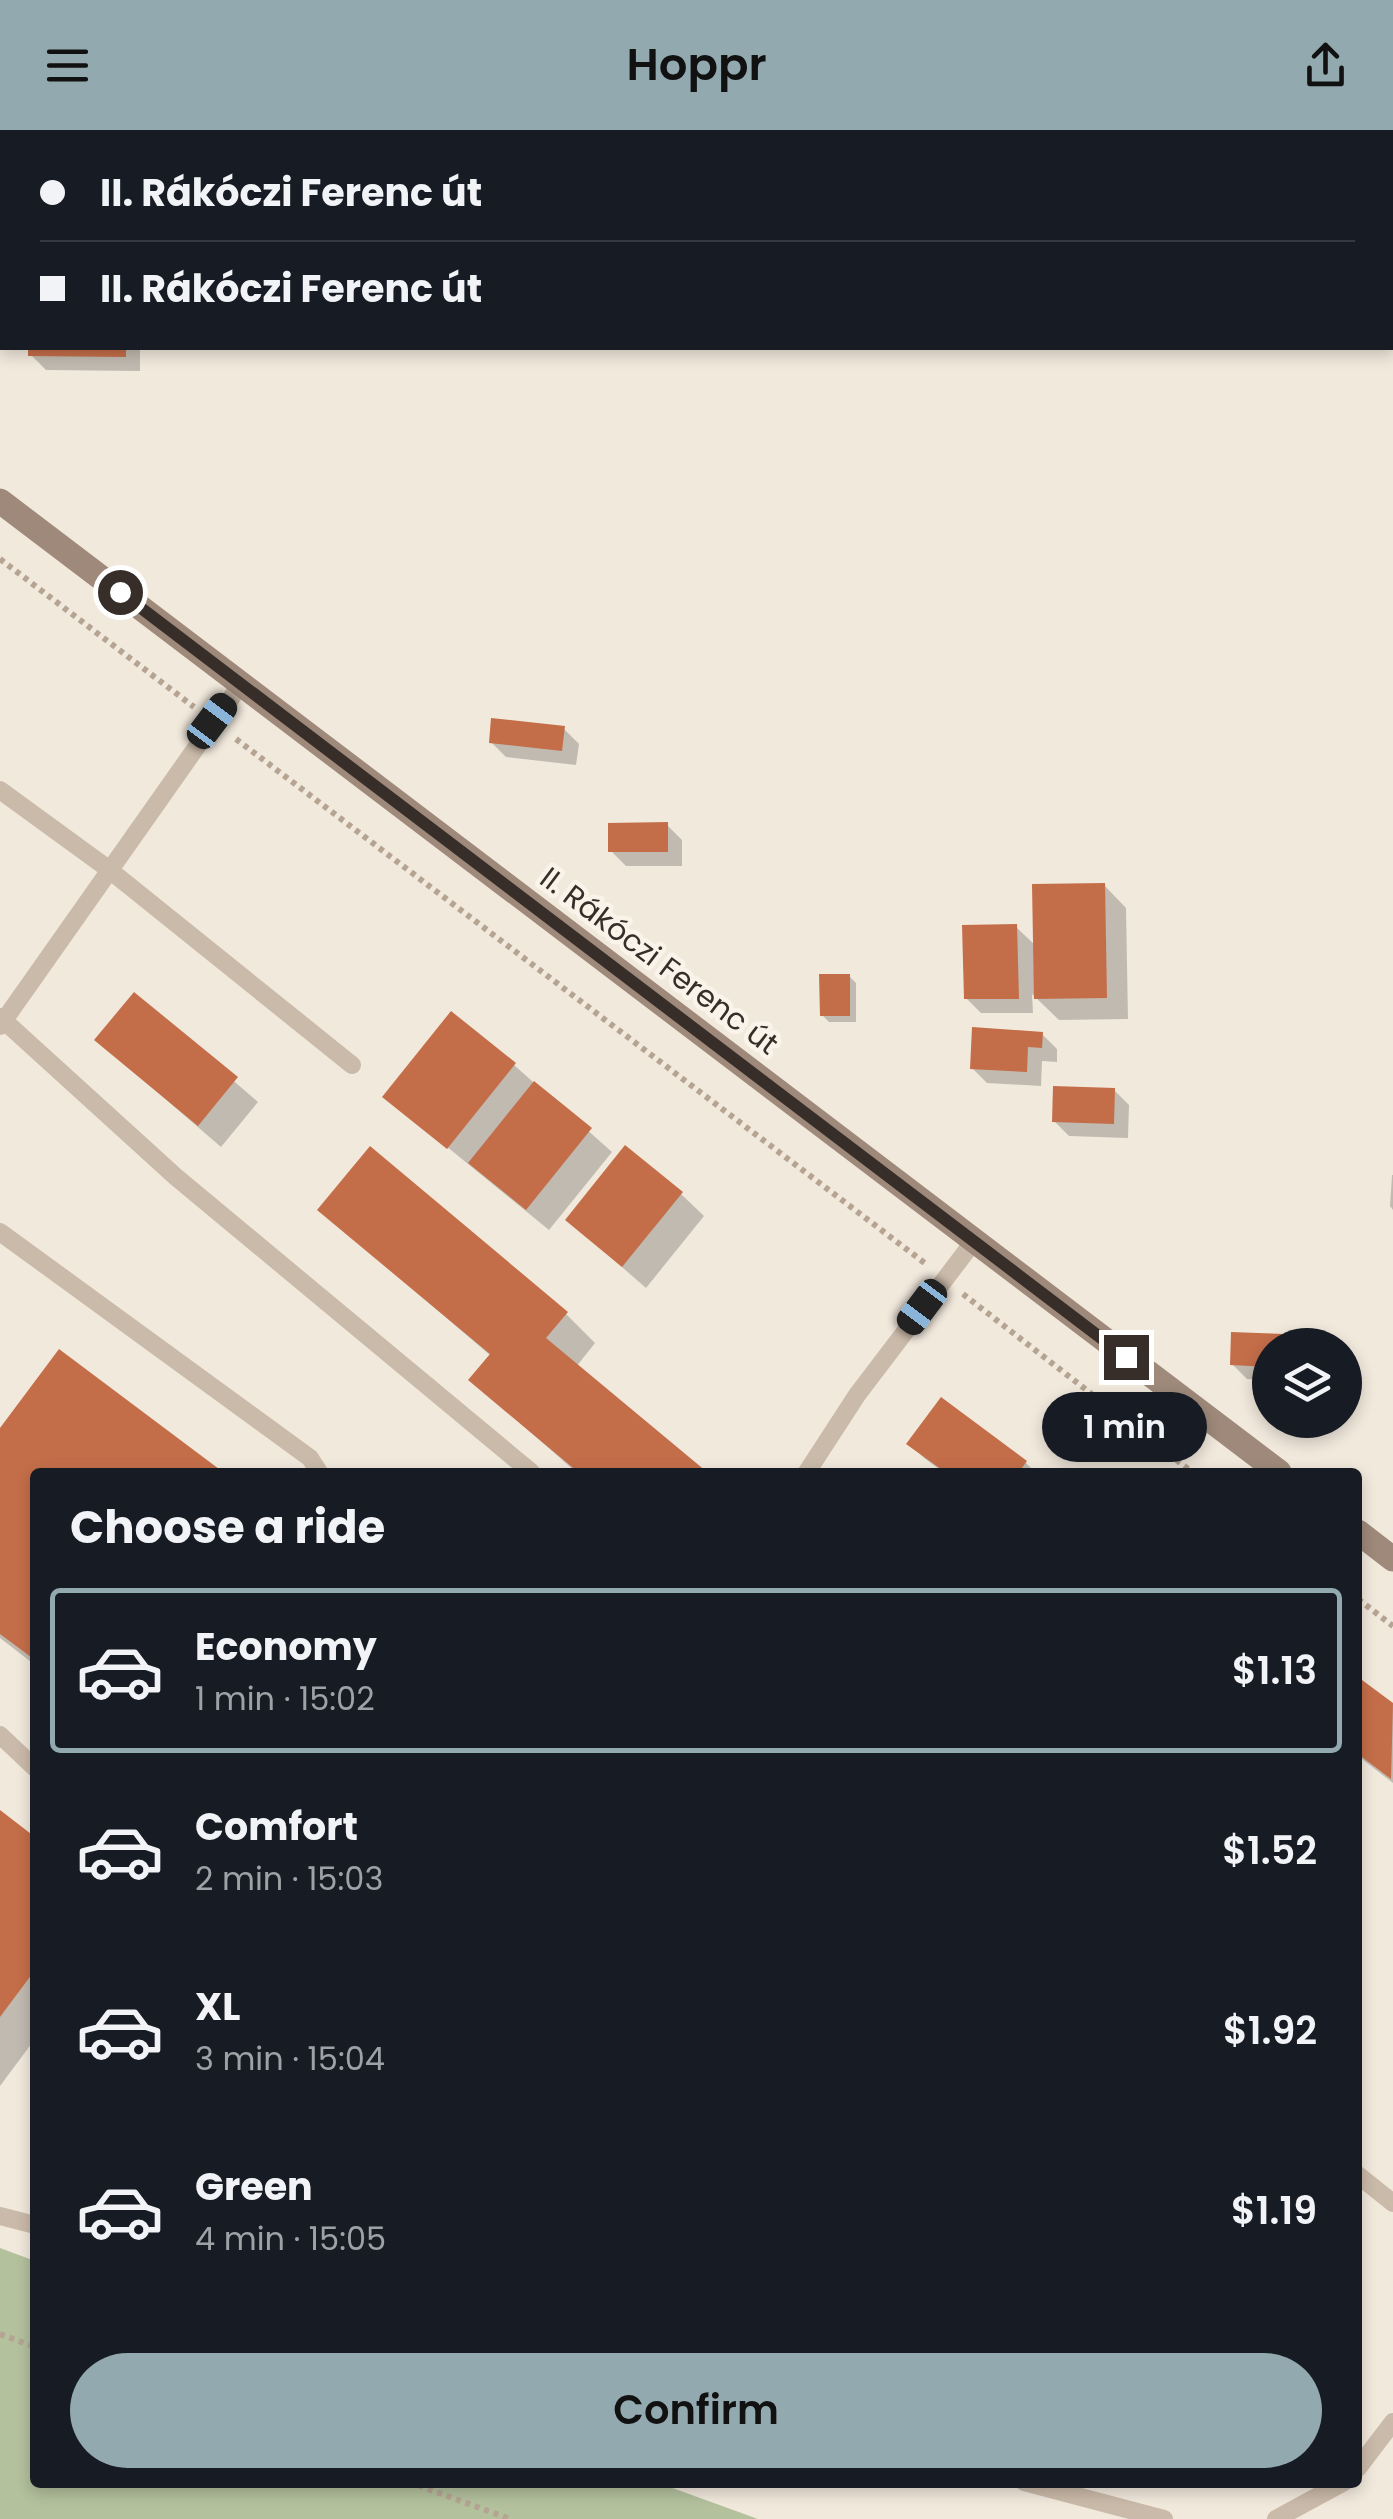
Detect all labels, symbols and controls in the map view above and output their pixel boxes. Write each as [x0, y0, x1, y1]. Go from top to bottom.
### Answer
text: Hoppr [626, 33, 767, 96]
icon: menu [40, 38, 95, 93]
icon: share [1298, 38, 1353, 93]
text: II. Rákóczi Ferenc út [100, 166, 482, 219]
text: II. Rákóczi Ferenc út [100, 262, 482, 315]
route start [98, 570, 143, 615]
car [182, 688, 242, 754]
street label: II. Rákóczi Ferenc út [531, 857, 787, 1065]
car [892, 1274, 952, 1340]
map controls [1252, 1328, 1362, 1438]
button: layers [1252, 1328, 1362, 1438]
route end [1104, 1335, 1149, 1380]
callout: 1 min [1044, 1392, 1208, 1462]
text: 1 min [1083, 1404, 1166, 1449]
text: Choose a ride [70, 1496, 385, 1559]
text: Economy [195, 1620, 377, 1673]
icon: car [75, 1626, 165, 1716]
text: $1.13 [1232, 1644, 1317, 1697]
text: 1 min · 15:02 [195, 1676, 375, 1721]
text: Comfort [195, 1800, 358, 1853]
icon: car [75, 1806, 165, 1896]
text: $1.52 [1222, 1824, 1317, 1877]
text: 2 min · 15:03 [195, 1856, 383, 1901]
text: XL [195, 1980, 240, 2033]
icon: car [75, 1986, 165, 2076]
text: $1.92 [1223, 2004, 1317, 2057]
text: 3 min · 15:04 [195, 2036, 385, 2081]
text: Green [195, 2160, 313, 2213]
icon: car [75, 2166, 165, 2256]
text: $1.19 [1231, 2184, 1317, 2237]
text: 4 min · 15:05 [195, 2216, 386, 2261]
button: Confirm [70, 2353, 1322, 2468]

